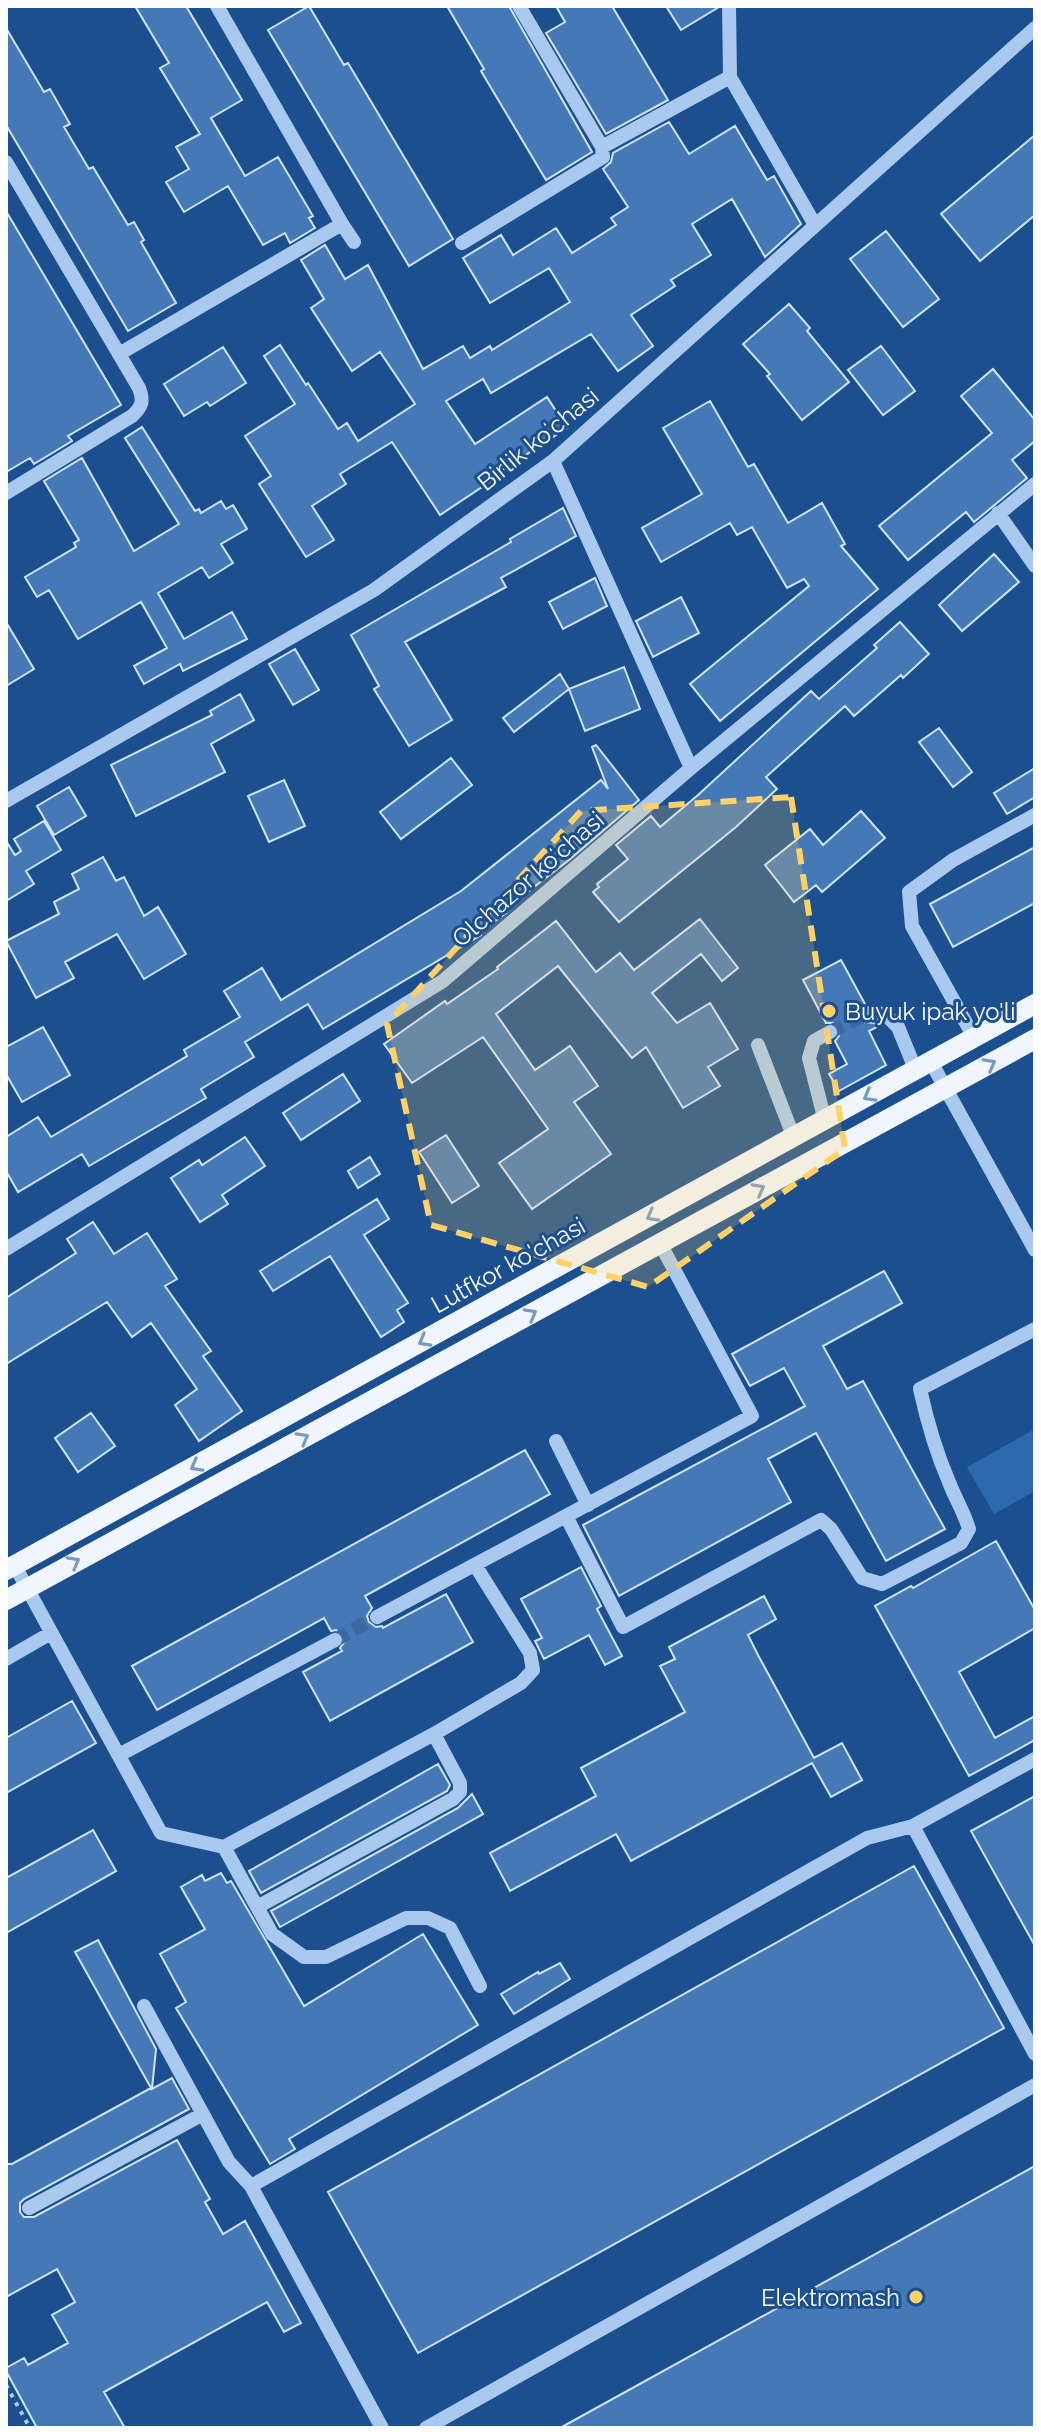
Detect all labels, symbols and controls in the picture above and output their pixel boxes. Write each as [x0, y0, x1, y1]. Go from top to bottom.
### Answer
street label: Birlik koʻchasi [472, 381, 604, 497]
street label: Olchazor koʻchasi [446, 805, 610, 953]
place label: Buyuk ipak yo'li [845, 997, 1016, 1026]
marker: Buyuk ipak yo'li [820, 1002, 838, 1020]
one-way arrow [981, 1058, 995, 1074]
one-way arrow [862, 1087, 877, 1102]
one-way arrow [751, 1184, 766, 1199]
one-way arrow [646, 1206, 660, 1221]
street label: Lutfkor ko'chasi [426, 1211, 590, 1319]
one-way arrow [523, 1308, 537, 1323]
one-way arrow [418, 1331, 433, 1347]
one-way arrow [294, 1432, 308, 1448]
one-way arrow [190, 1456, 205, 1472]
one-way arrow [66, 1557, 81, 1572]
place label: Elektromash [761, 2283, 900, 2312]
marker: Elektromash [907, 2288, 925, 2306]

